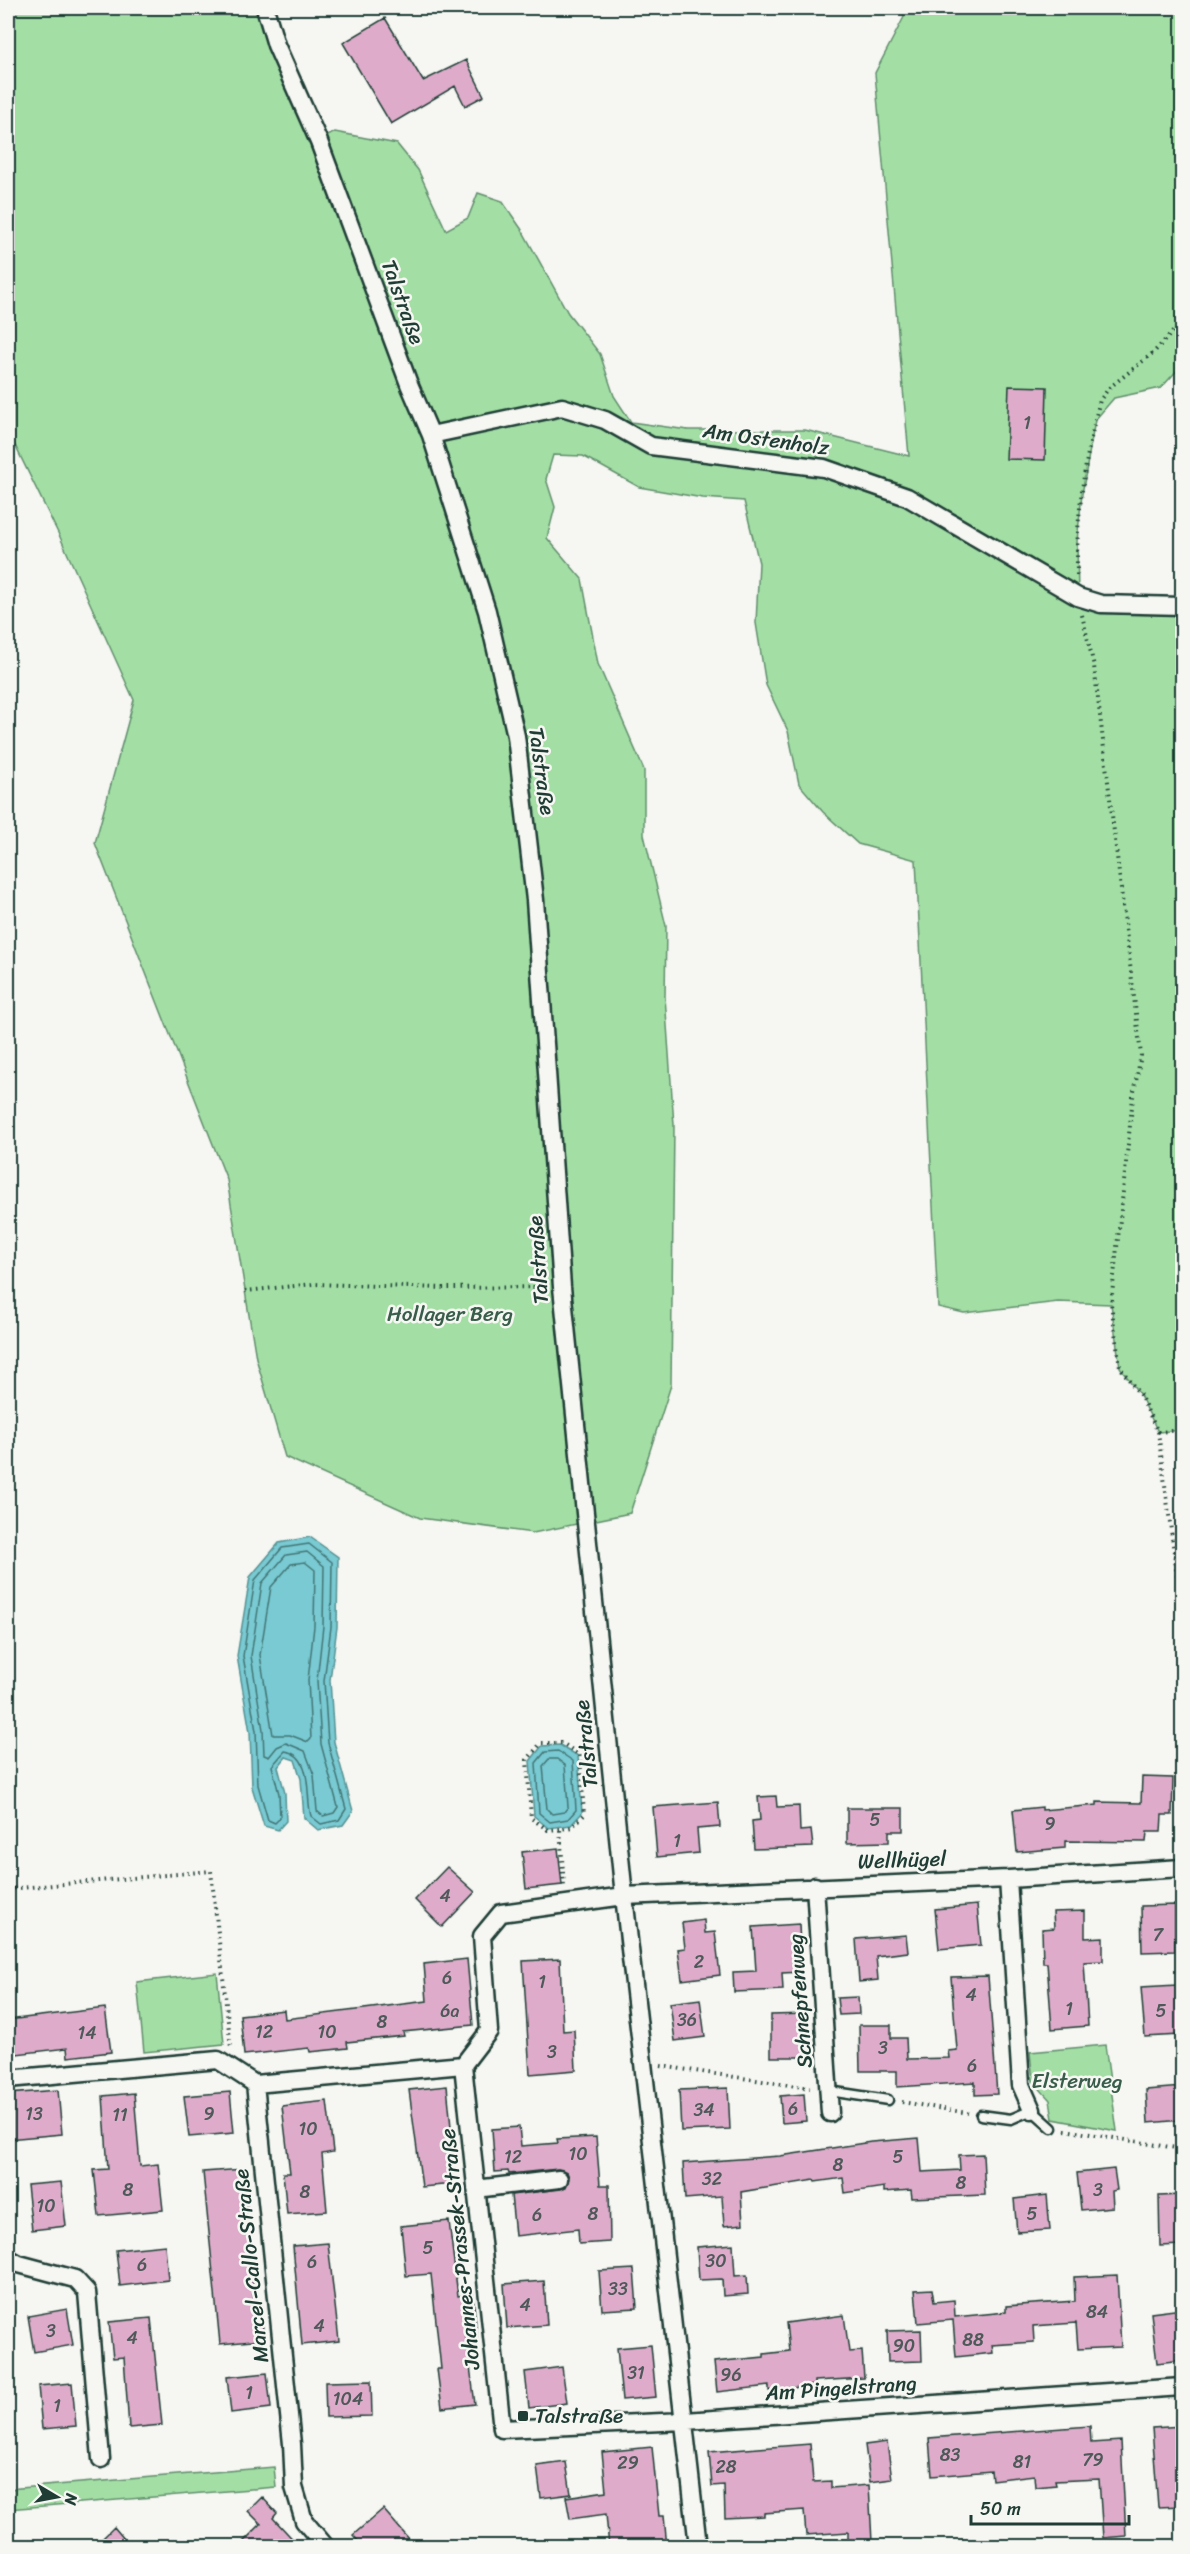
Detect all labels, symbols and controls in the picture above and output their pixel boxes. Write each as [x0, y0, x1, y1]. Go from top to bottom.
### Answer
street label: Talstraße [370, 254, 436, 350]
house number: 1 [1023, 407, 1031, 439]
street label: Am Ostenholz [700, 411, 832, 467]
street label: Talstraße [517, 725, 567, 817]
street label: Talstraße [516, 1215, 560, 1305]
park label: Hollager Berg [387, 1295, 513, 1333]
street label: Talstraße [562, 1698, 610, 1790]
house number: 5 [870, 1804, 881, 1836]
house number: 9 [1044, 1808, 1056, 1840]
house number: 1 [673, 1825, 681, 1857]
street label: Wellhügel [857, 1839, 948, 1881]
house number: 4 [439, 1880, 451, 1912]
house number: 7 [1153, 1919, 1165, 1951]
street label: Schnepfenweg [776, 1932, 824, 2069]
house number: 2 [694, 1946, 704, 1978]
house number: 6 [442, 1962, 452, 1994]
house number: 1 [538, 1966, 546, 1998]
house number: 4 [965, 1979, 977, 2011]
house number: 1 [1065, 1993, 1073, 2025]
house number: 6a [440, 1995, 460, 2027]
house number: 5 [1156, 1995, 1167, 2027]
house number: 36 [677, 2004, 697, 2036]
house number: 8 [377, 2006, 388, 2038]
house number: 12 [255, 2016, 273, 2048]
house number: 10 [317, 2016, 337, 2048]
house number: 14 [78, 2017, 96, 2049]
house number: 3 [878, 2032, 888, 2064]
house number: 3 [547, 2036, 557, 2068]
house number: 6 [967, 2050, 977, 2082]
park label: Elsterweg [1031, 2062, 1123, 2100]
house number: 6 [788, 2093, 798, 2125]
house number: 34 [693, 2094, 715, 2126]
house number: 13 [25, 2098, 43, 2130]
house number: 9 [203, 2098, 215, 2130]
house number: 11 [112, 2099, 128, 2131]
house number: 10 [298, 2113, 318, 2145]
street label: Johannes-Prassek-Straße [428, 2126, 492, 2372]
house number: 10 [568, 2138, 588, 2170]
house number: 12 [504, 2141, 522, 2173]
house number: 5 [893, 2141, 904, 2173]
house number: 8 [833, 2149, 844, 2181]
house number: 32 [702, 2163, 722, 2195]
street label: Marcel-Callo-Straße [222, 2167, 280, 2365]
house number: 8 [956, 2167, 967, 2199]
house number: 8 [123, 2174, 134, 2206]
house number: 3 [1093, 2174, 1103, 2206]
house number: 8 [300, 2176, 311, 2208]
house number: 10 [36, 2190, 56, 2222]
house number: 8 [588, 2198, 599, 2230]
house number: 5 [1027, 2198, 1038, 2230]
house number: 6 [532, 2199, 542, 2231]
house number: 5 [423, 2232, 434, 2264]
house number: 30 [705, 2245, 727, 2277]
house number: 6 [307, 2246, 317, 2278]
house number: 6 [137, 2249, 147, 2281]
house number: 33 [608, 2273, 628, 2305]
house number: 4 [519, 2289, 531, 2321]
house number: 84 [1086, 2296, 1108, 2328]
house number: 4 [313, 2310, 325, 2342]
house number: 3 [46, 2315, 56, 2347]
house number: 4 [126, 2322, 138, 2354]
house number: 88 [962, 2324, 984, 2356]
house number: 90 [893, 2330, 915, 2362]
house number: 31 [627, 2357, 645, 2389]
house number: 96 [720, 2359, 742, 2391]
street label: Am Pingelstrang [763, 2364, 918, 2412]
house number: 1 [245, 2377, 253, 2409]
house number: 104 [333, 2383, 363, 2415]
house number: 1 [53, 2390, 61, 2422]
place label: Talstraße [535, 2397, 623, 2435]
marker: Talstraße [516, 2409, 530, 2423]
house number: 83 [940, 2439, 960, 2471]
house number: 79 [1082, 2444, 1104, 2476]
house number: 81 [1013, 2446, 1032, 2478]
house number: 29 [617, 2447, 639, 2479]
house number: 28 [715, 2451, 737, 2483]
north arrow [27, 2467, 87, 2527]
scale bar [971, 2488, 1128, 2526]
text: N [56, 2491, 87, 2508]
text: 50 m [980, 2493, 1021, 2525]

